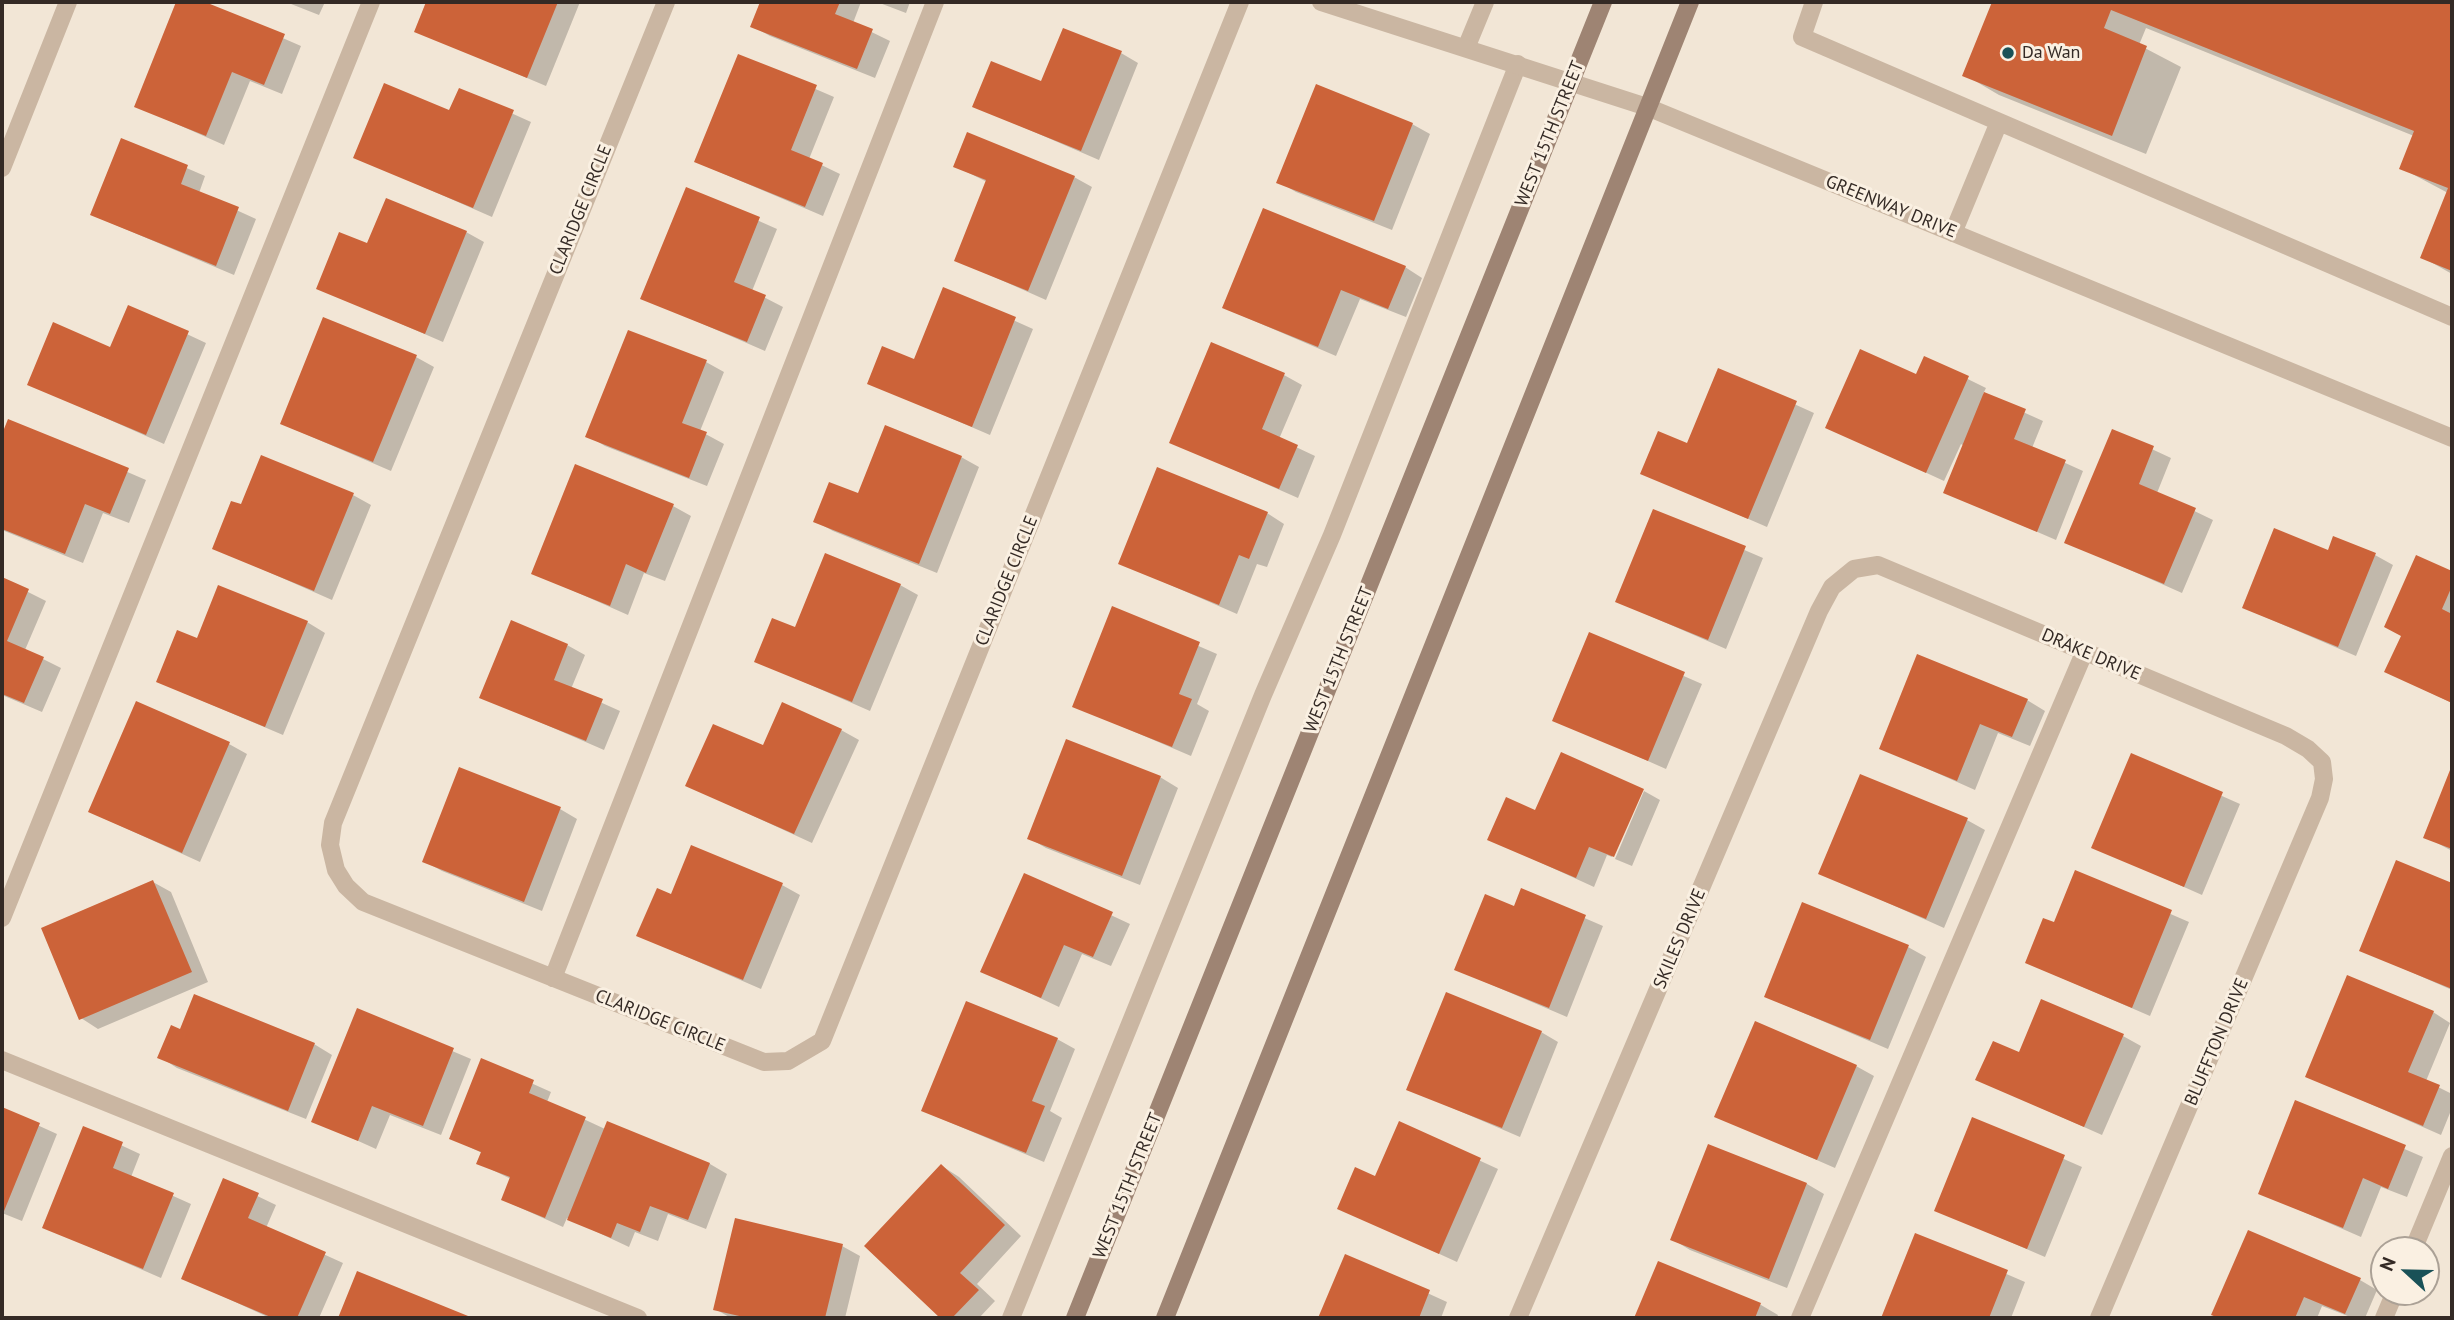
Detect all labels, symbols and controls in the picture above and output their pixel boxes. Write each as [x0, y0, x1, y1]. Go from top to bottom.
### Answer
place label: Da Wan [2022, 42, 2080, 64]
marker: Da Wan [2000, 45, 2016, 61]
street label: WEST 15TH STREET [1511, 58, 1589, 210]
street label: CLARIDGE CIRCLE [545, 142, 617, 278]
street label: GREENWAY DRIVE [1822, 171, 1960, 243]
street label: CLARIDGE CIRCLE [971, 513, 1043, 649]
street label: WEST 15TH STREET [1300, 584, 1378, 736]
street label: DRAKE DRIVE [2038, 624, 2144, 686]
street label: SKILES DRIVE [1649, 886, 1711, 992]
street label: BLUFFTON DRIVE [2180, 975, 2254, 1109]
street label: CLARIDGE CIRCLE [592, 985, 728, 1057]
street label: WEST 15TH STREET [1089, 1110, 1167, 1262]
north arrow [2370, 1236, 2440, 1306]
text: N [2374, 1254, 2401, 1274]

